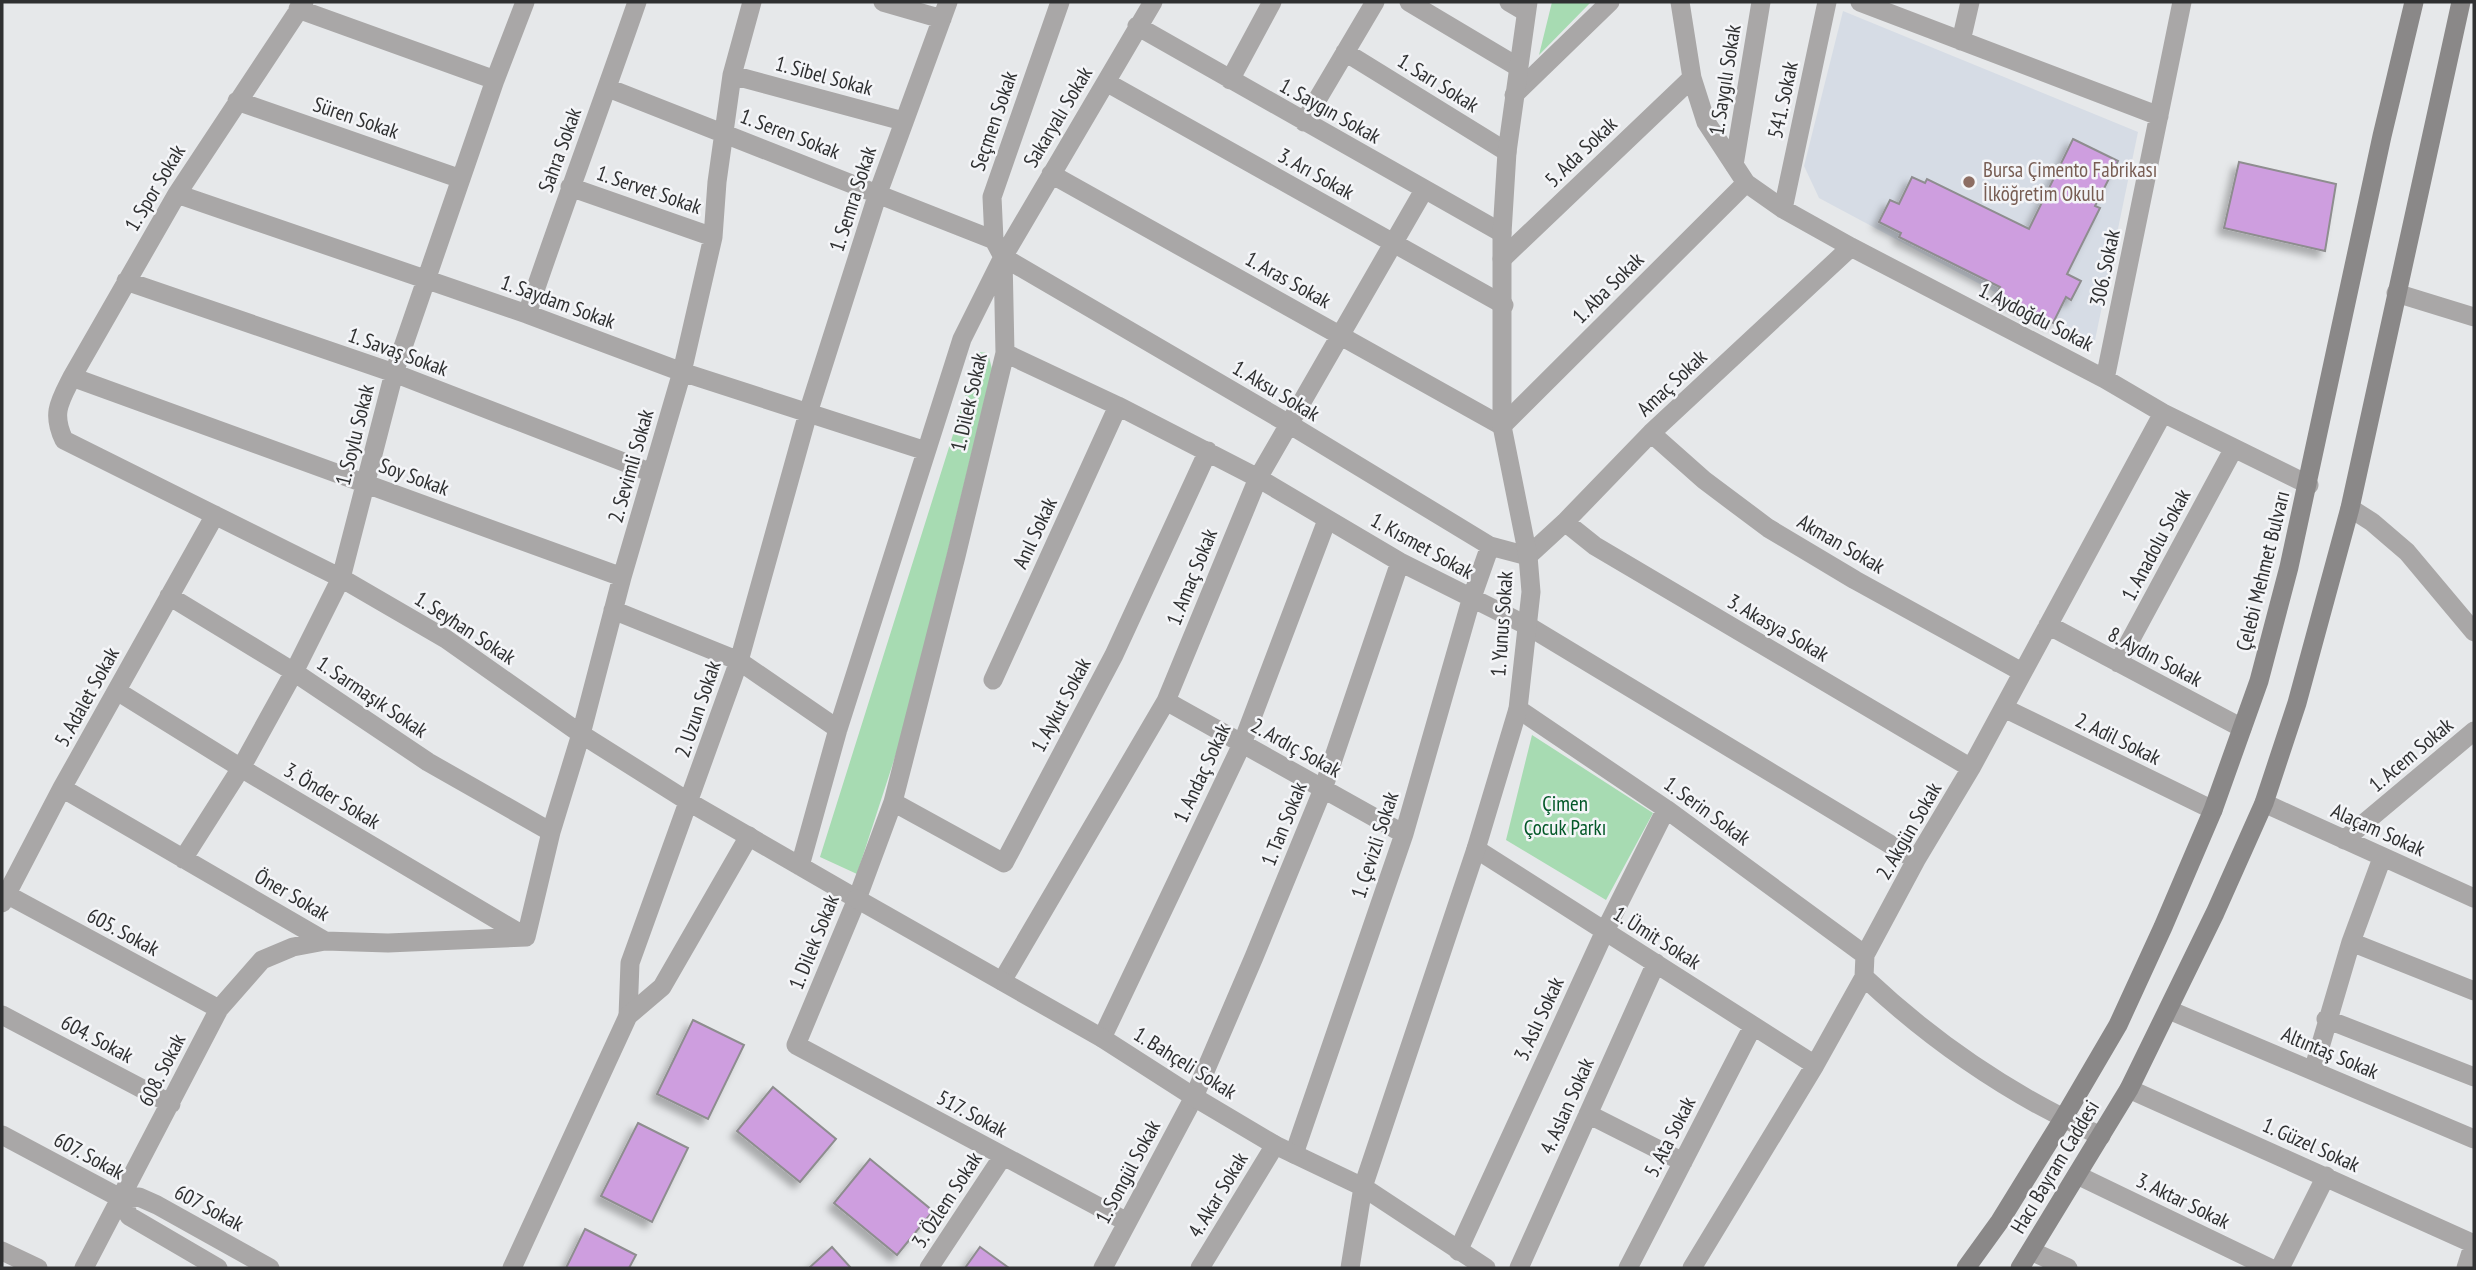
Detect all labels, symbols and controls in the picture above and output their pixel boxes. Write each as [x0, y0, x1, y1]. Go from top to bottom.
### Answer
street label: 1. Saygılı Sokak [1702, 23, 1747, 137]
street label: 1. Sarı Sokak [1392, 47, 1484, 118]
street label: 1. Sibel Sokak [772, 50, 876, 101]
street label: 541. Sokak [1761, 59, 1804, 141]
street label: Sakaryalı Sokak [1017, 62, 1098, 172]
street label: Seçmen Sokak [964, 67, 1023, 174]
street label: 1. Saygın Sokak [1275, 72, 1386, 149]
street label: Süren Sokak [310, 90, 403, 145]
street label: 1. Seren Sokak [736, 102, 844, 165]
street label: Sahra Sokak [532, 104, 587, 196]
street label: 5. Ada Sokak [1539, 111, 1623, 193]
street label: 1. Spor Sokak [118, 139, 191, 236]
street label: 3. Arı Sokak [1273, 142, 1359, 206]
street label: 1. Semra Sokak [823, 143, 882, 255]
place label: Bursa Çimento Fabrikası İlköğretim Okulu [1983, 156, 2157, 207]
street label: 1. Servet Sokak [593, 159, 705, 220]
marker: Bursa Çimento Fabrikası İlköğretim Okulu [1961, 174, 1977, 190]
street label: 306. Sokak [2083, 227, 2126, 309]
street label: 1. Aras Sokak [1241, 245, 1336, 314]
street label: 1. Aba Sokak [1566, 246, 1649, 329]
street label: 1. Saydam Sokak [497, 268, 619, 335]
street label: 1. Aydoğdu Sokak [1974, 276, 2098, 357]
street label: 1. Savaş Sokak [344, 321, 452, 382]
street label: Amaç Sokak [1631, 343, 1712, 422]
street label: 1. Dilek Sokak [944, 350, 993, 454]
street label: 1. Aksu Sokak [1228, 354, 1325, 427]
street label: 1. Soylu Sokak [329, 382, 380, 488]
street label: 2. Sevimli Sokak [601, 406, 660, 526]
street label: Soy Sokak [376, 451, 453, 502]
street label: 1. Anadolu Sokak [2115, 484, 2196, 605]
street label: Çelebi Mehmet Bulvarı [2230, 488, 2295, 654]
street label: Anıl Sokak [1006, 493, 1063, 573]
street label: 1. Kısmet Sokak [1366, 506, 1478, 585]
street label: Akman Sokak [1793, 508, 1890, 579]
street label: 1. Amaç Sokak [1160, 524, 1223, 629]
street label: 1. Yunus Sokak [1484, 570, 1519, 678]
street label: 1. Seyhan Sokak [409, 585, 521, 670]
street label: 3. Akasya Sokak [1723, 588, 1834, 667]
street label: 8. Aydın Sokak [2103, 620, 2207, 693]
street label: 5. Adalet Sokak [48, 642, 125, 751]
street label: 1. Sarmaşık Sokak [312, 650, 433, 744]
street label: 1. Aykut Sokak [1024, 653, 1097, 757]
street label: 2. Uzun Sokak [668, 657, 727, 761]
street label: 2. Adil Sokak [2071, 706, 2165, 771]
street label: 1. Acem Sokak [2363, 711, 2458, 798]
street label: 2. Ardıç Sokak [1246, 712, 1346, 783]
street label: 1. Andaç Sokak [1167, 719, 1236, 827]
street label: 3. Önder Sokak [279, 756, 385, 835]
street label: 1. Serin Sokak [1659, 770, 1756, 851]
street label: 2. Akgün Sokak [1870, 777, 1947, 884]
street label: 1. Tan Sokak [1255, 778, 1313, 870]
street label: 1. Çevizli Sokak [1345, 788, 1404, 902]
park label: Çimen Çocuk Parkı [1524, 790, 1606, 841]
street label: Alaçam Sokak [2327, 797, 2429, 862]
street label: Öner Sokak [250, 862, 335, 927]
street label: 1. Dilek Sokak [782, 890, 845, 993]
street label: 1. Ümit Sokak [1608, 900, 1706, 975]
street label: 605. Sokak [82, 901, 164, 962]
street label: 3. Aslı Sokak [1507, 973, 1570, 1065]
street label: 604. Sokak [56, 1008, 138, 1069]
street label: 1. Bahçeli Sokak [1129, 1020, 1242, 1105]
street label: Altıntaş Sokak [2278, 1020, 2383, 1085]
street label: 608. Sokak [132, 1029, 191, 1111]
street label: 4. Aslan Sokak [1533, 1054, 1600, 1158]
street label: 517. Sokak [932, 1084, 1012, 1143]
street label: 5. Ata Sokak [1638, 1092, 1701, 1182]
street label: Hacı Bayram Caddesi [2004, 1095, 2105, 1238]
street label: 1. Güzel Sokak [2258, 1111, 2364, 1178]
street label: 1. Songül Sokak [1089, 1115, 1166, 1228]
street label: 607. Sokak [49, 1126, 129, 1185]
street label: 3. Özlem Sokak [905, 1146, 988, 1253]
street label: 4. Akar Sokak [1181, 1147, 1254, 1242]
street label: 3. Aktar Sokak [2132, 1166, 2234, 1235]
street label: 607 Sokak [170, 1178, 249, 1237]

